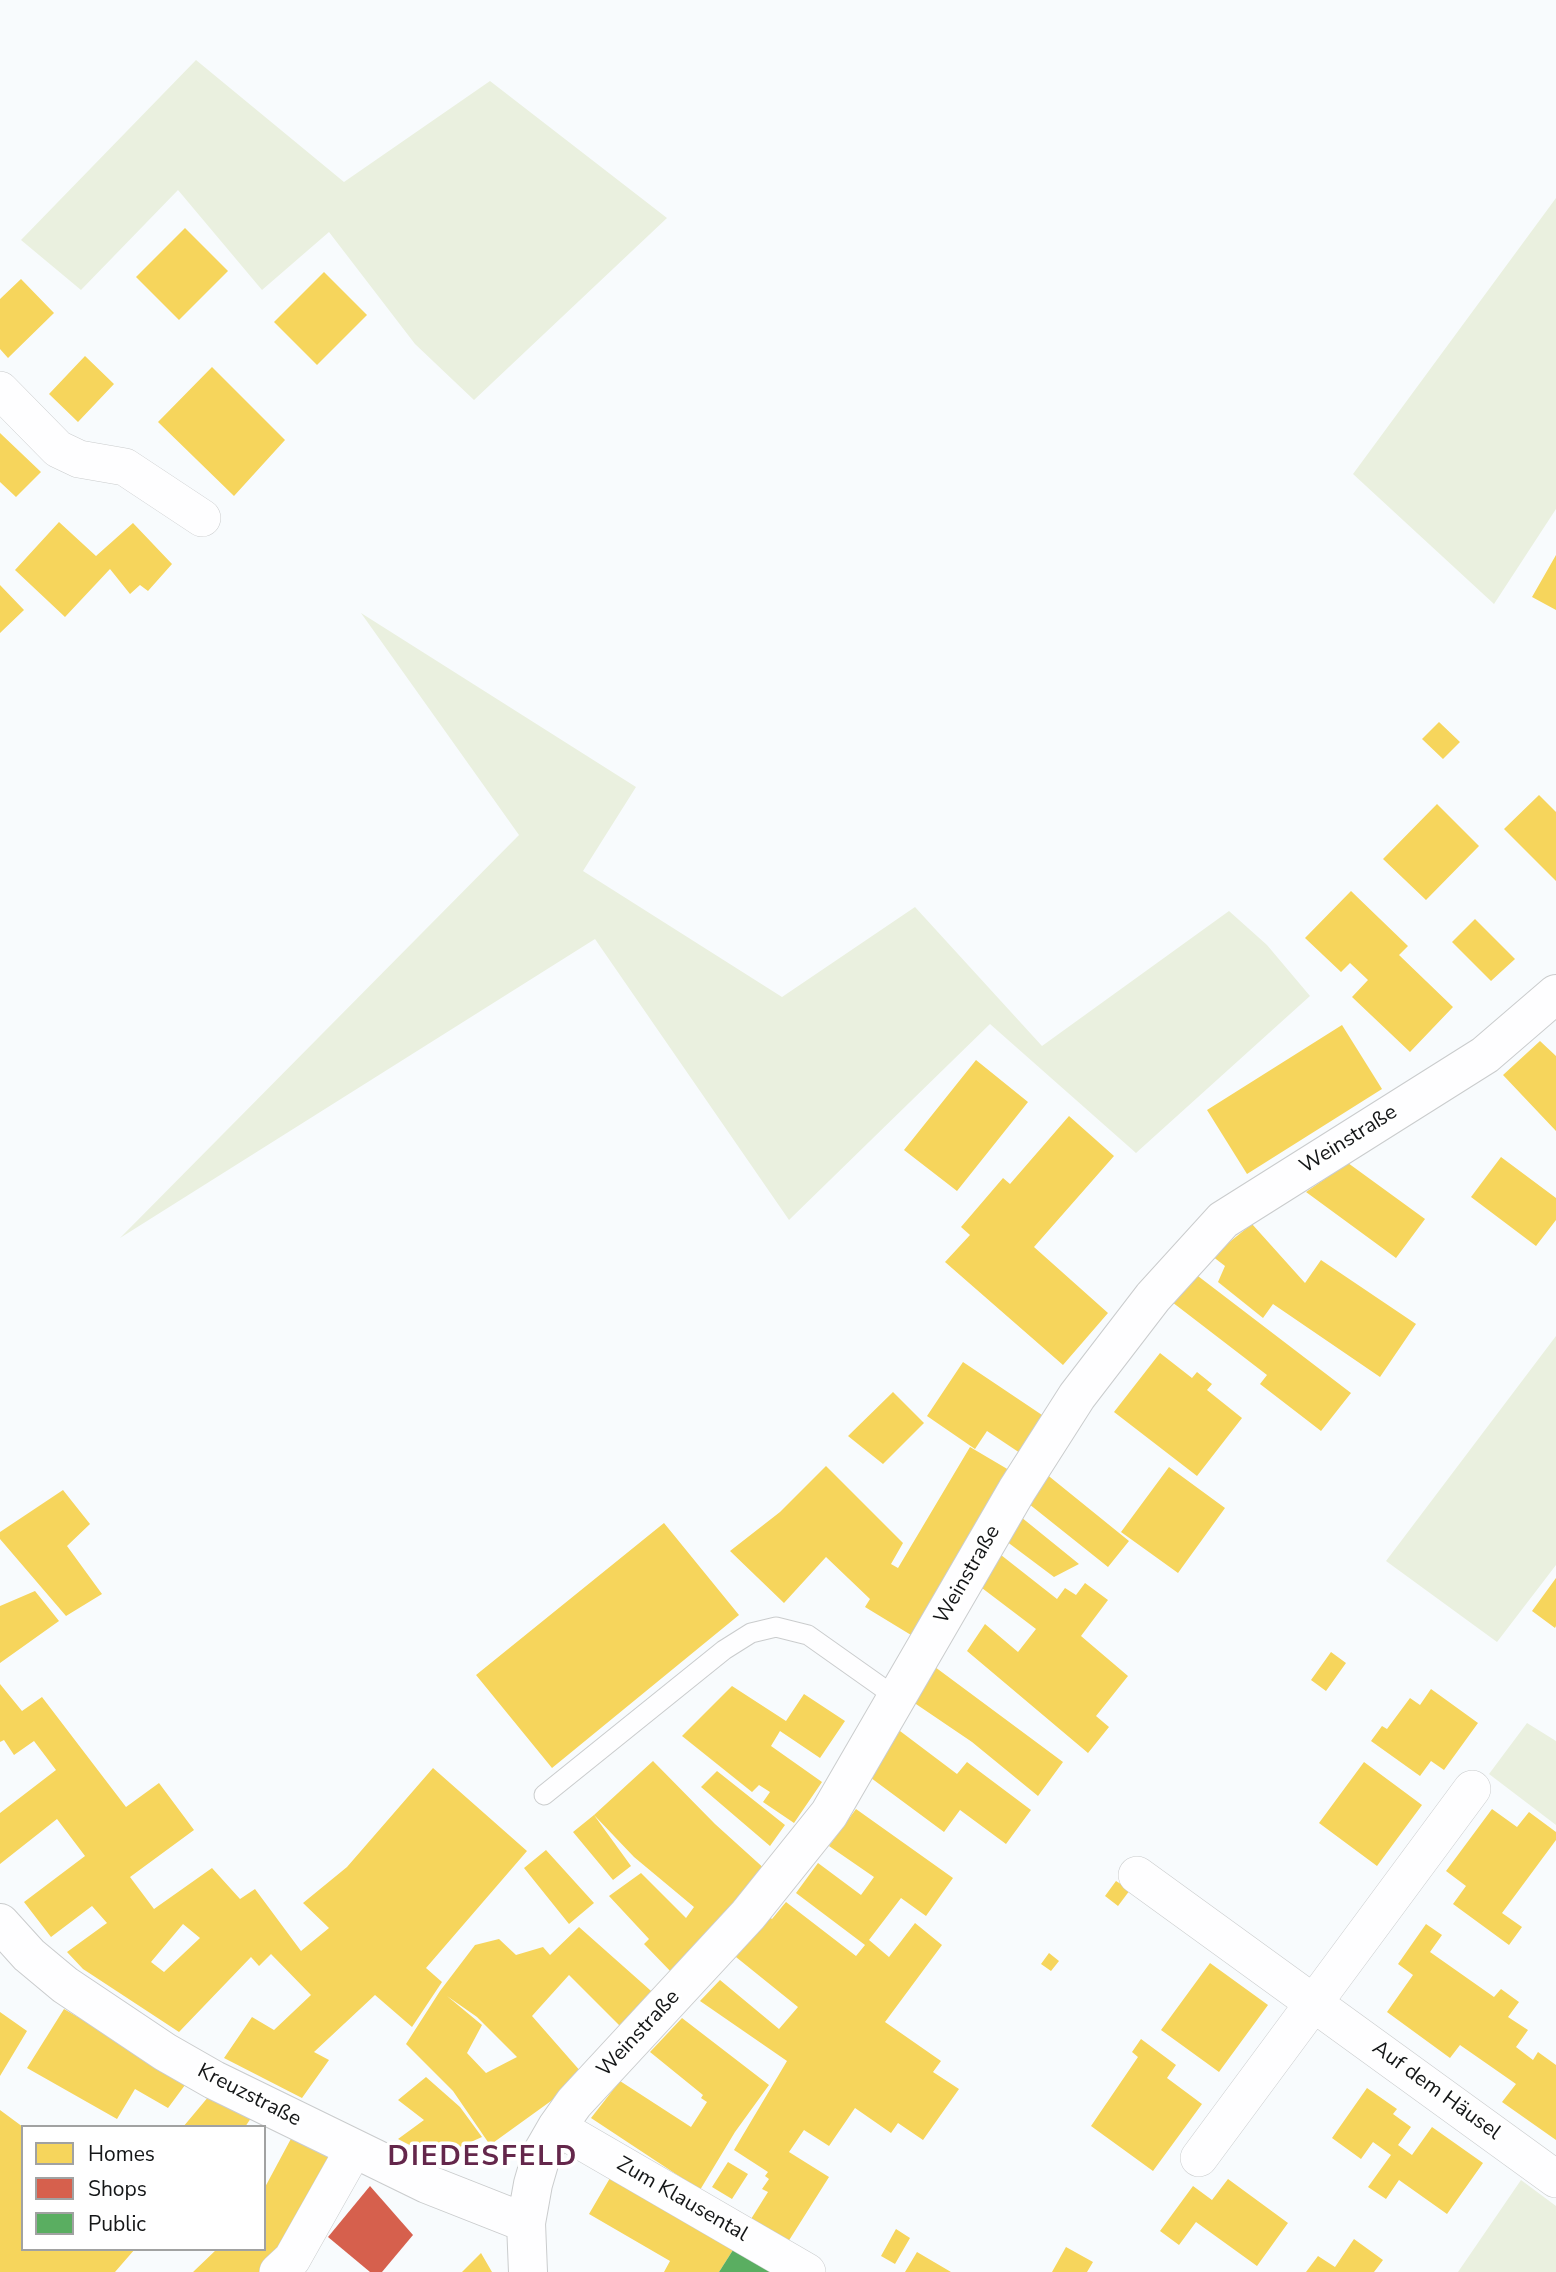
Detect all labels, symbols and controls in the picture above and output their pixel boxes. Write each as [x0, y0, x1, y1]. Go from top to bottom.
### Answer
street label: Weinstraße [1296, 1100, 1402, 1180]
street label: Weinstraße [930, 1521, 1006, 1629]
street label: Weinstraße [592, 1985, 686, 2083]
street label: Auf dem Häusel [1367, 2036, 1505, 2146]
street label: Kreuzstraße [193, 2059, 305, 2133]
legend [21, 2125, 266, 2251]
text: Homes [88, 2140, 155, 2168]
district label: DIEDESFELD [389, 2141, 577, 2175]
street label: Zum Klausental [612, 2152, 752, 2248]
text: Shops [88, 2175, 147, 2203]
text: Public [88, 2210, 146, 2238]

